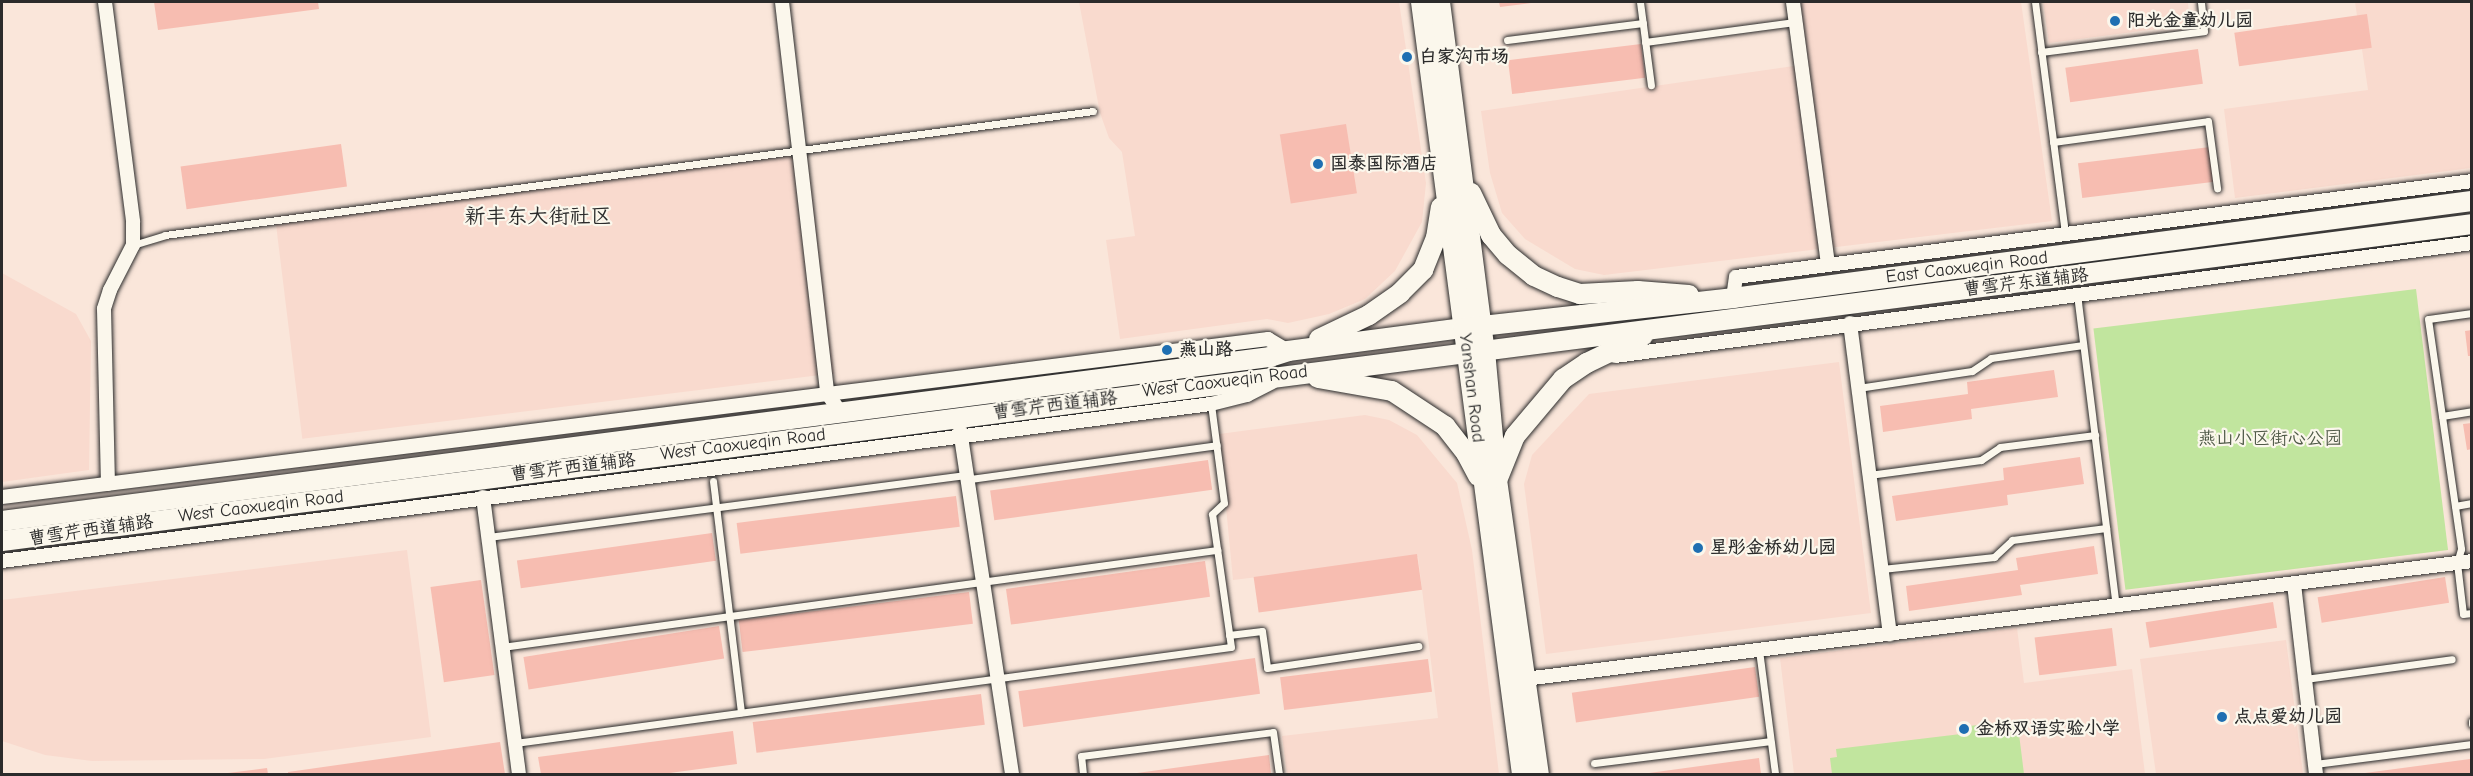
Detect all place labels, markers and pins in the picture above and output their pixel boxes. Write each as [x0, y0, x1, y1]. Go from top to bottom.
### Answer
place label: 阳光金童幼儿园 [2127, 10, 2253, 32]
marker: 阳光金童幼儿园 [2108, 14, 2122, 28]
place label: 白家沟市场 [1419, 46, 1509, 68]
marker: 白家沟市场 [1400, 50, 1414, 64]
place label: 国泰国际酒店 [1330, 153, 1438, 175]
marker: 国泰国际酒店 [1311, 157, 1325, 171]
place label: 燕山路 [1179, 339, 1233, 361]
marker: 燕山路 [1160, 343, 1174, 357]
place label: 星彤金桥幼儿园 [1710, 537, 1836, 559]
marker: 星彤金桥幼儿园 [1691, 541, 1705, 555]
place label: 点点爱幼儿园 [2234, 706, 2342, 728]
marker: 点点爱幼儿园 [2215, 710, 2229, 724]
place label: 金桥双语实验小学 [1976, 718, 2120, 740]
marker: 金桥双语实验小学 [1957, 722, 1971, 736]

